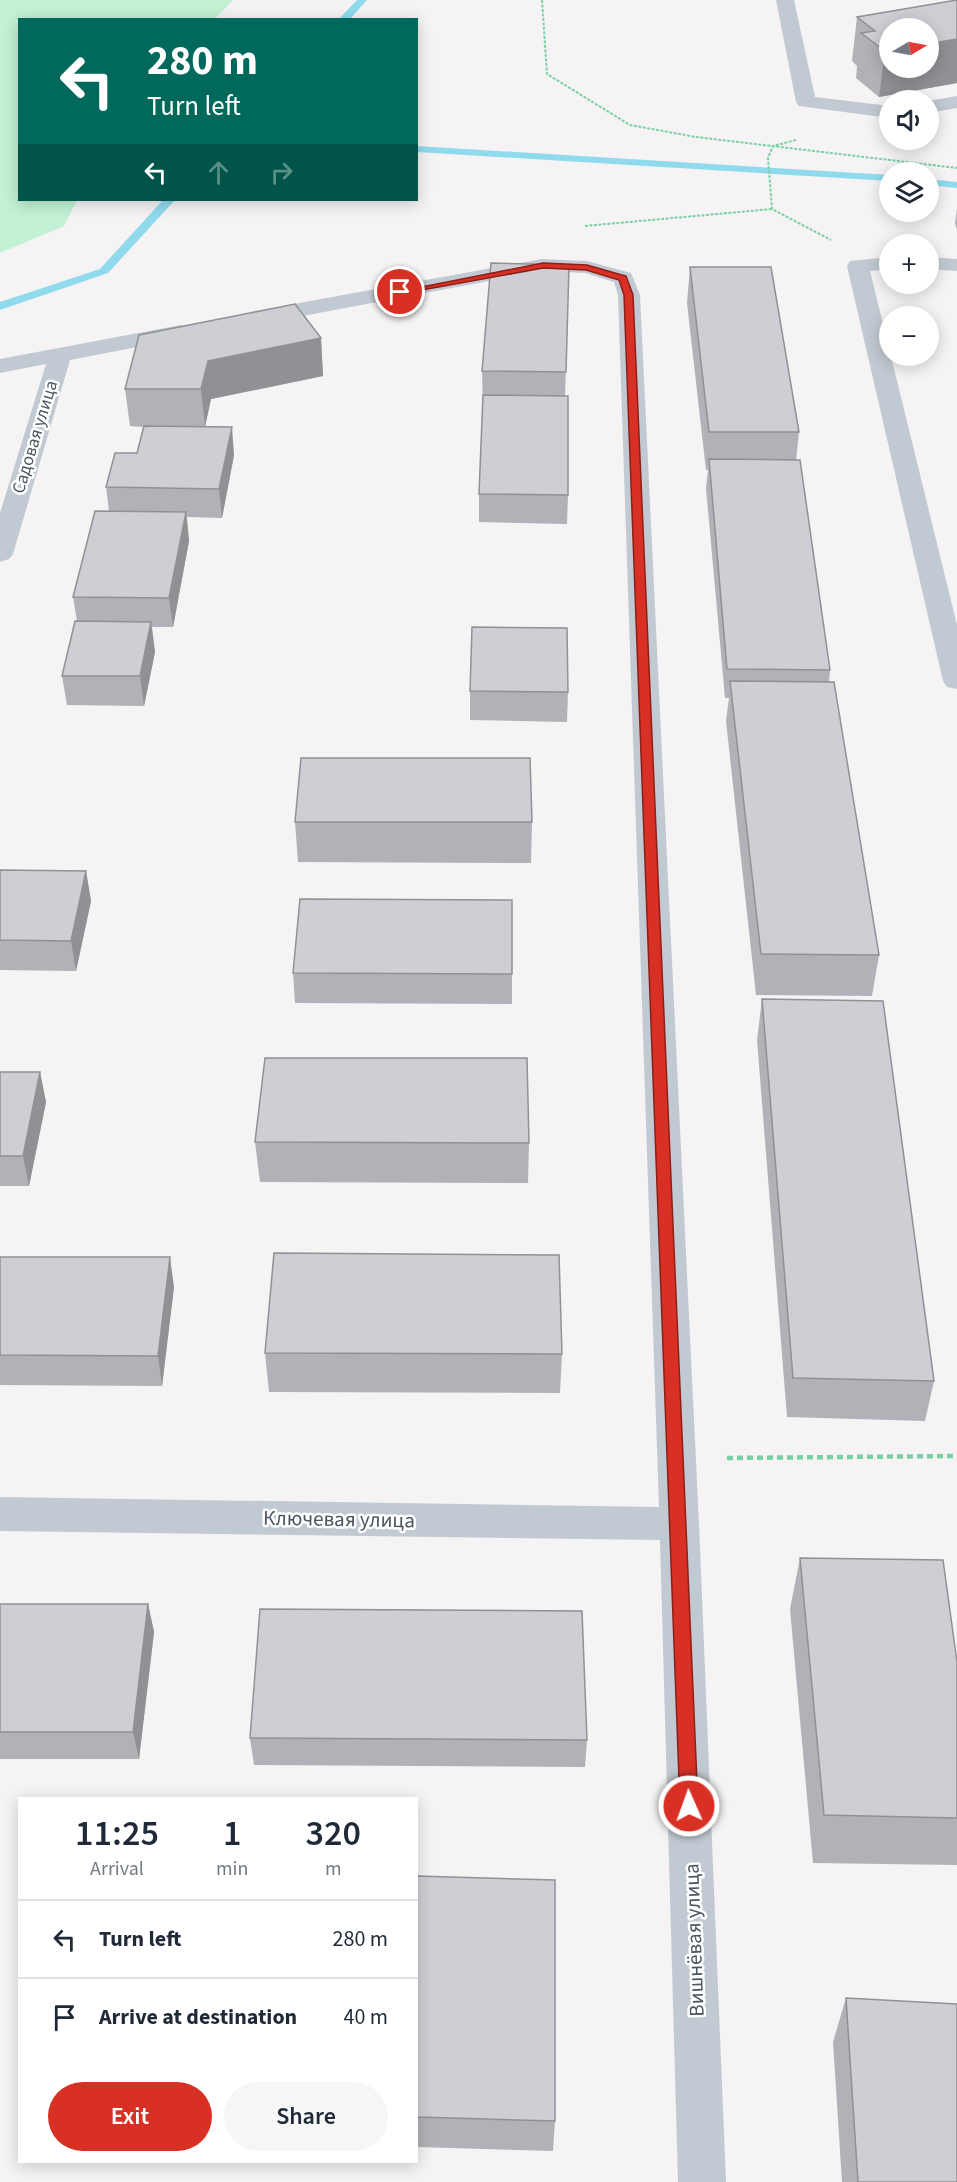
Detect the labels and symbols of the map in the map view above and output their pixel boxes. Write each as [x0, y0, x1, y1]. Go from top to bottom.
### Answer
north arrow [879, 18, 939, 78]
pin [374, 266, 425, 317]
street label: Садовая улица [6, 377, 64, 497]
street label: Ключевая улица [263, 1503, 415, 1535]
position arrow [657, 1774, 721, 1838]
street label: Вишнёвая улица [676, 1863, 712, 2017]

